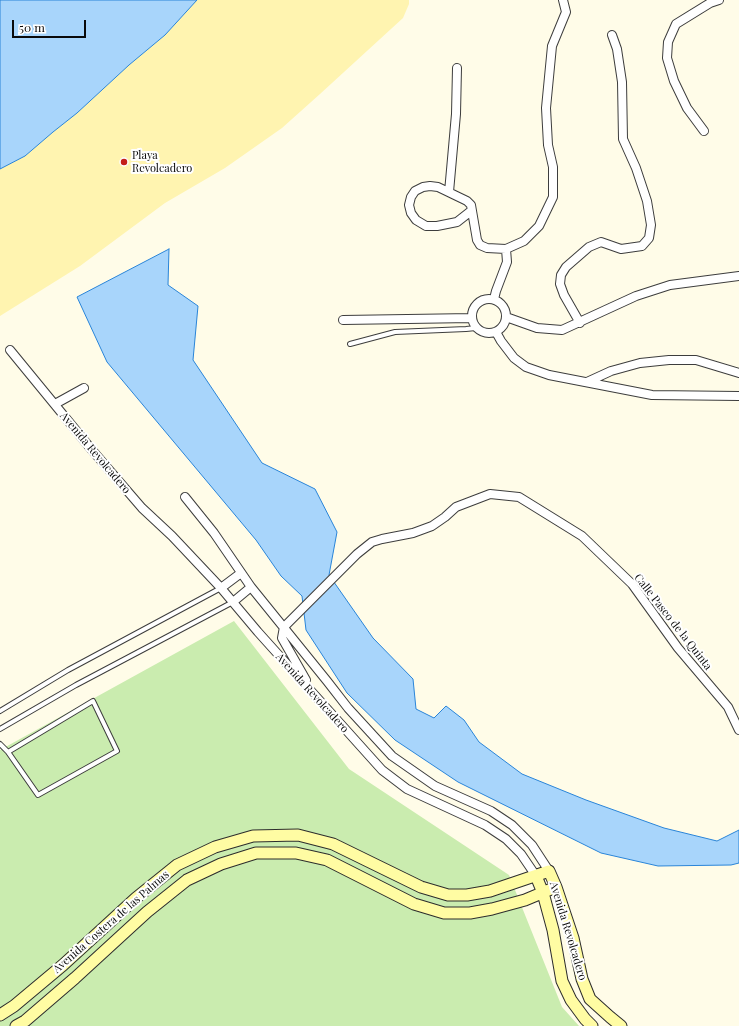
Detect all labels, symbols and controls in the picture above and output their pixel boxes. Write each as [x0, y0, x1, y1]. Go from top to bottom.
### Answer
scale bar [14, 12, 88, 38]
text: 50 m [19, 19, 45, 35]
place label: Playa Revolcadero [132, 149, 192, 175]
marker: Playa Revolcadero [119, 157, 129, 167]
street label: Avenida Revolcadero [57, 409, 133, 497]
street label: Calle Paseo de la Quinta [631, 571, 715, 673]
street label: Avenida Revolcadero [273, 650, 351, 736]
street label: Avenida Costera de las Palmas [50, 868, 172, 976]
street label: Avenida Revolcadero [547, 880, 589, 982]

